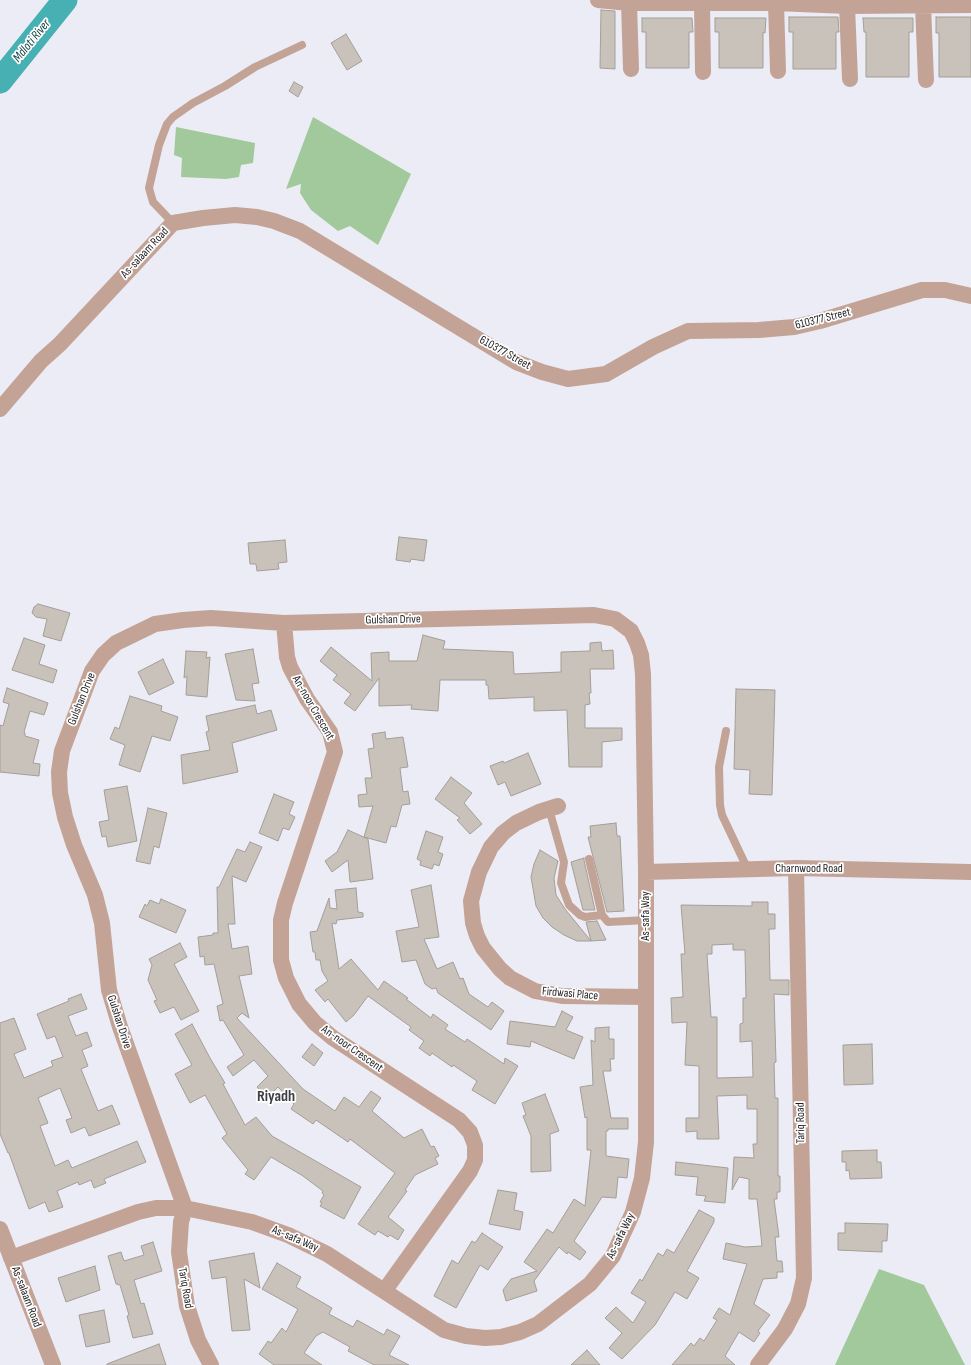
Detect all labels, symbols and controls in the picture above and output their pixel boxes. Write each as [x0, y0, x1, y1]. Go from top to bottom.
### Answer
water label: Mdloti River [10, 16, 54, 66]
street label: As-salaam Road [118, 225, 172, 281]
street label: 610377 Street [794, 305, 852, 333]
street label: 610377 Street [477, 333, 533, 373]
street label: Gulshan Drive [365, 612, 421, 628]
street label: Gulshan Drive [65, 671, 99, 727]
street label: An-noor Crescent [289, 673, 337, 743]
street label: Charnwood Road [775, 862, 843, 876]
street label: As-safa Way [639, 891, 653, 941]
street label: Firdwasi Place [541, 984, 599, 1004]
street label: Gulshan Drive [104, 993, 134, 1051]
street label: An-noor Crescent [318, 1022, 386, 1076]
district label: Riyadh [257, 1087, 295, 1107]
street label: Tariq Road [793, 1102, 809, 1144]
street label: As-safa Way [604, 1211, 638, 1261]
street label: As-safa Way [270, 1223, 320, 1255]
street label: As-salaam Road [8, 1265, 44, 1329]
street label: Tariq Road [174, 1266, 196, 1310]

